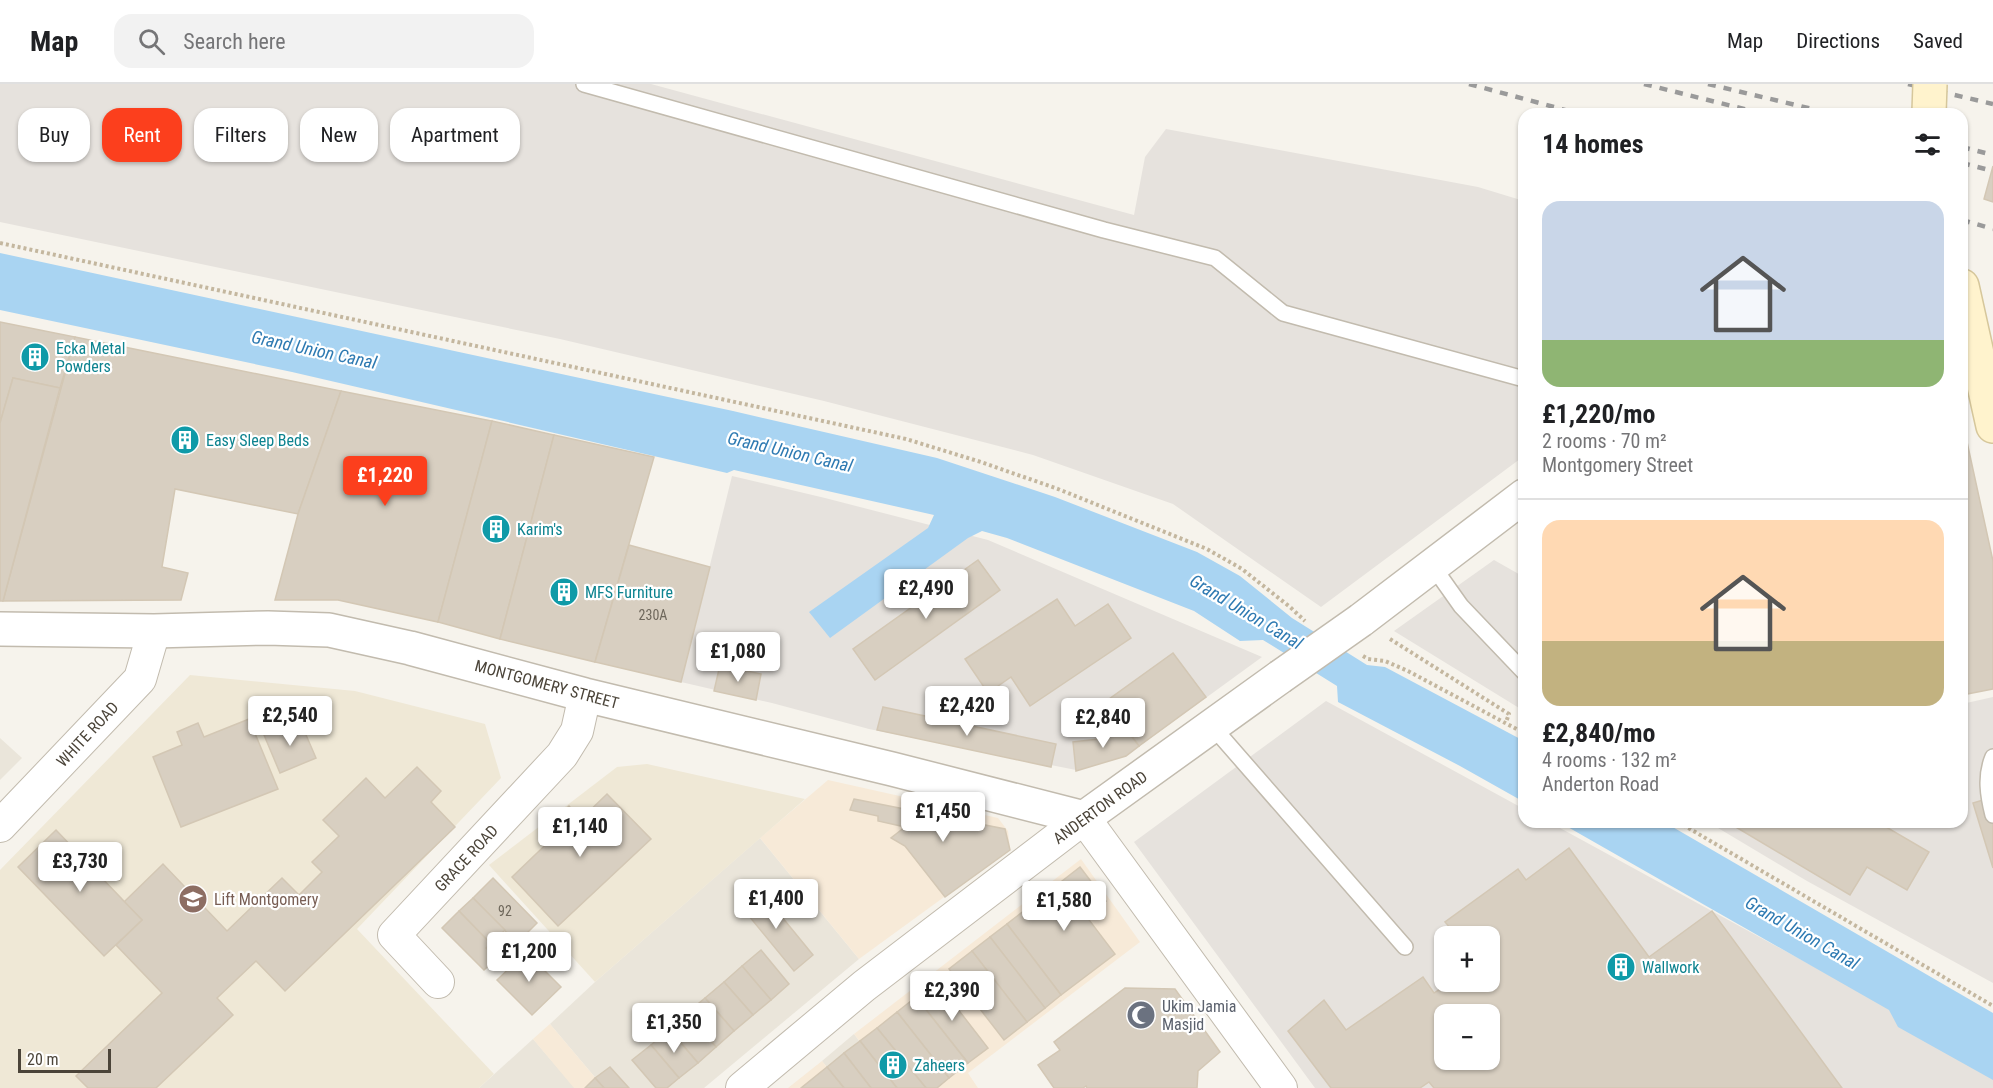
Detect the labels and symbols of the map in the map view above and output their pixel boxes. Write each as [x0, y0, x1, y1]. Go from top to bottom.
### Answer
water label: Grand Union Canal [250, 326, 380, 373]
place label: Ecka Metal Powders [56, 339, 125, 376]
building icon: Ecka Metal Powders [19, 341, 51, 373]
building icon: Easy Sleep Beds [169, 424, 201, 456]
water label: Grand Union Canal [726, 427, 856, 476]
place label: Easy Sleep Beds [206, 431, 309, 450]
pin: £1,220 [336, 456, 434, 507]
building icon: Karim's [480, 513, 512, 545]
place label: Karim's [517, 520, 563, 539]
pin: £2,490 [877, 569, 975, 620]
water label: Grand Union Canal [1186, 570, 1307, 654]
building icon: MFS Furniture [548, 576, 580, 608]
place label: MFS Furniture [585, 583, 673, 602]
house number: 230A [639, 607, 667, 623]
pin: £1,080 [689, 632, 787, 683]
street label: MONTGOMERY STREET [473, 656, 621, 713]
pin: £2,420 [918, 686, 1016, 737]
pin: £2,540 [241, 696, 339, 747]
street label: WHITE ROAD [52, 698, 122, 771]
pin: £2,840 [1054, 698, 1152, 749]
street label: ANDERTON ROAD [1050, 767, 1151, 848]
pin: £1,450 [894, 792, 992, 843]
pin: £1,140 [531, 807, 629, 858]
street label: GRACE ROAD [431, 821, 502, 896]
pin: £3,730 [31, 842, 129, 893]
pin: £1,400 [727, 879, 825, 930]
pin: £1,580 [1015, 881, 1113, 932]
school or university icon: Lift Montgomery [177, 883, 209, 915]
place label: Lift Montgomery [214, 890, 319, 909]
water label: Grand Union Canal [1742, 892, 1864, 974]
house number: 92 [498, 903, 512, 919]
pin: £1,200 [480, 932, 578, 983]
building icon: Wallwork [1605, 951, 1637, 983]
place label: Wallwork [1642, 958, 1700, 977]
pin: £2,390 [903, 971, 1001, 1022]
place label: Ukim Jamia Masjid [1162, 997, 1236, 1034]
mosque icon: Ukim Jamia Masjid [1125, 999, 1157, 1031]
pin: £1,350 [625, 1003, 723, 1054]
scale bar [18, 1046, 111, 1074]
building icon: Zaheers [877, 1049, 909, 1081]
place label: Zaheers [914, 1056, 965, 1075]

